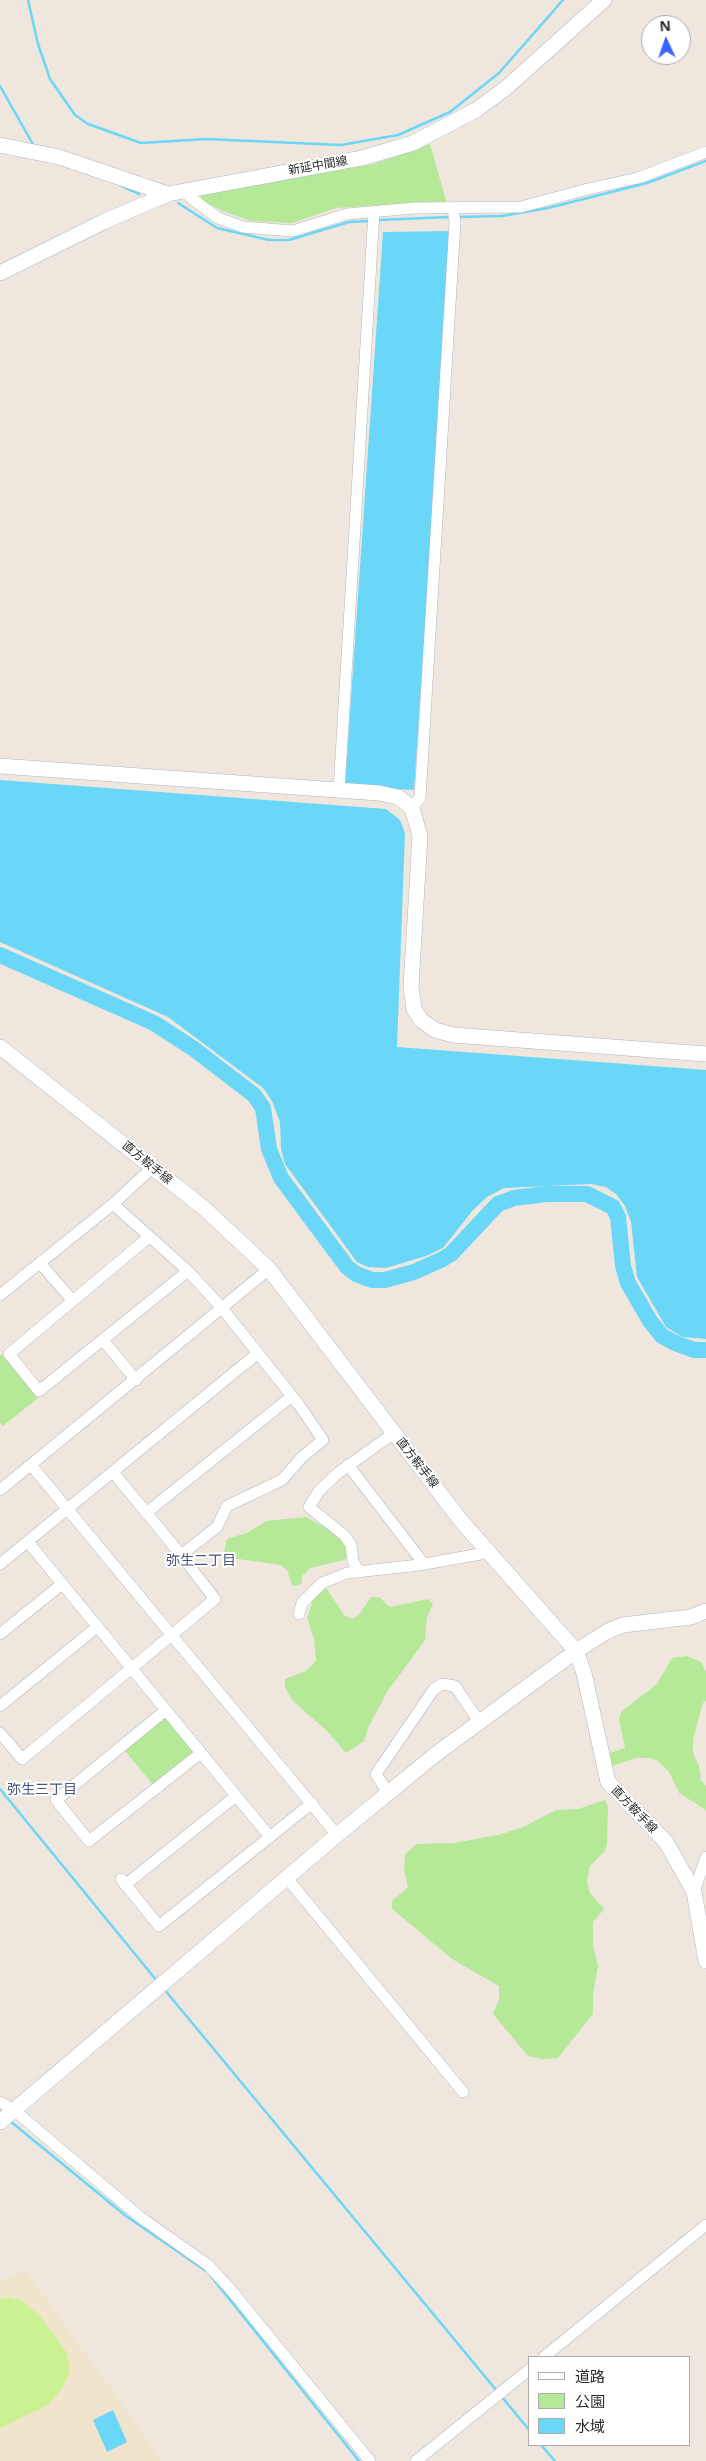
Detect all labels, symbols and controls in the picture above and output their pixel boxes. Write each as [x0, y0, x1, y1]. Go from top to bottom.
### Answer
north arrow [641, 15, 691, 65]
text: N [659, 16, 671, 35]
street label: 新延中間線 [287, 154, 349, 178]
street label: 直方鞍手線 [119, 1139, 175, 1187]
street label: 直方鞍手線 [393, 1435, 441, 1491]
district label: 弥生二丁目 [166, 1553, 236, 1569]
district label: 弥生三丁目 [7, 1782, 77, 1798]
street label: 直方鞍手線 [608, 1783, 660, 1837]
legend [528, 2356, 691, 2446]
text: 道路 [575, 2366, 605, 2386]
text: 公園 [575, 2391, 605, 2411]
text: 水域 [575, 2416, 605, 2436]

